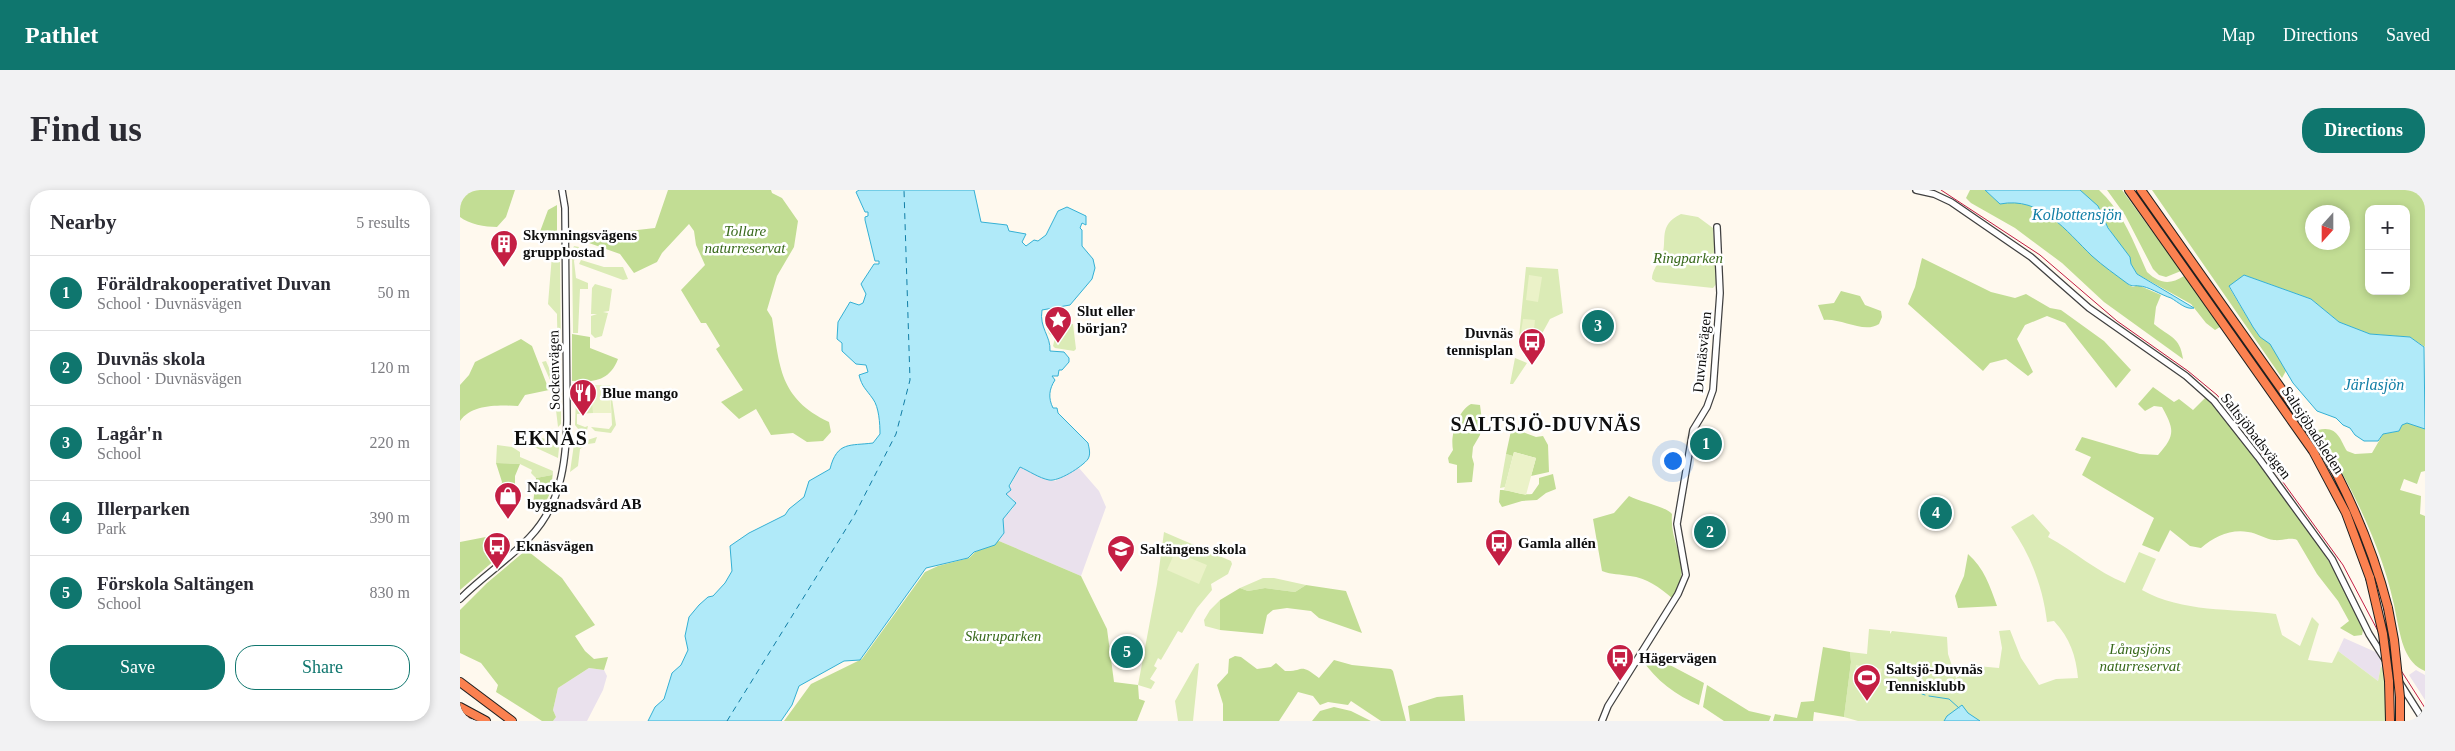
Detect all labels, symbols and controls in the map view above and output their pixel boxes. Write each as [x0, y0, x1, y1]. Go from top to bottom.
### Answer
text: Pathlet [25, 22, 98, 48]
text: Map [2222, 25, 2255, 45]
text: Directions [2283, 25, 2358, 45]
text: Saved [2386, 25, 2430, 45]
button: Directions [2302, 108, 2425, 153]
text: Find us [30, 110, 142, 149]
north arrow [2305, 205, 2350, 250]
map controls [2365, 205, 2410, 295]
button: + [2365, 205, 2410, 250]
water label: Kolbottensjön [2031, 206, 2122, 224]
text: Nearby [50, 210, 117, 234]
text: 5 results [356, 214, 410, 231]
park label: Tollare naturreservat [704, 223, 786, 256]
place label: Skymningsvägens gruppbostad [523, 227, 637, 260]
building icon: Skymningsvägens gruppbostad [489, 229, 519, 268]
park label: Ringparken [1652, 250, 1723, 266]
button: − [2365, 250, 2410, 295]
text: Föräldrakooperativet Duvan [97, 273, 331, 294]
text: 1 [62, 284, 70, 301]
text: 50 m [378, 284, 410, 301]
text: School · Duvnäsvägen [97, 295, 242, 312]
place label: Slut eller början? [1077, 303, 1135, 336]
place icon: Slut eller början? [1043, 305, 1073, 344]
pin: 3 [1582, 307, 1614, 345]
street label: Duvnäsvägen [1690, 310, 1714, 393]
place label: Duvnäs tennisplan [1446, 325, 1514, 358]
bus stop icon: Duvnäs tennisplan [1517, 327, 1547, 366]
street label: Sockenvägen [545, 329, 563, 410]
text: Duvnäs skola [97, 348, 205, 369]
text: 2 [62, 359, 70, 376]
text: 120 m [370, 359, 410, 376]
text: School · Duvnäsvägen [97, 370, 242, 387]
water label: Järlasjön [2344, 376, 2404, 394]
restaurant icon: Blue mango [568, 378, 598, 417]
street label: Saltsjöbadsleden [2279, 383, 2347, 477]
place label: Blue mango [602, 385, 678, 401]
street label: Saltsjöbadsvägen [2218, 390, 2295, 482]
district label: SALTSJÖ-DUVNÄS [1450, 413, 1642, 435]
text: Lagår'n [97, 423, 162, 444]
pin: 1 [1690, 425, 1722, 463]
district label: EKNÄS [514, 427, 588, 449]
text: 3 [62, 434, 70, 451]
text: 220 m [370, 434, 410, 451]
text: School [97, 445, 141, 462]
your location [1660, 448, 1686, 474]
place label: Nacka byggnadsvård AB [527, 479, 642, 512]
shop icon: Nacka byggnadsvård AB [493, 481, 523, 520]
pin: 4 [1920, 494, 1952, 532]
text: Illerparken [97, 498, 190, 519]
text: 4 [62, 509, 70, 526]
text: 390 m [370, 509, 410, 526]
pin: 2 [1694, 513, 1726, 551]
text: Park [97, 520, 126, 537]
bus stop icon: Gamla allén [1484, 528, 1514, 567]
bus stop icon: Eknäsvägen [482, 531, 512, 570]
school or university icon: Saltängens skola [1106, 534, 1136, 573]
place label: Gamla allén [1518, 535, 1597, 551]
place label: Eknäsvägen [516, 538, 594, 554]
place label: Saltängens skola [1140, 541, 1247, 557]
text: Förskola Saltängen [97, 573, 254, 594]
text: 5 [62, 584, 70, 601]
text: 830 m [370, 584, 410, 601]
text: School [97, 595, 141, 612]
park label: Skuruparken [965, 628, 1041, 644]
pin: 5 [1111, 633, 1143, 671]
park label: Långsjöns naturreservat [2099, 641, 2181, 674]
bus stop icon: Hägervägen [1605, 643, 1635, 682]
button: Save [50, 645, 225, 690]
button: Share [235, 645, 410, 690]
place label: Hägervägen [1639, 650, 1717, 666]
place label: Saltsjö-Duvnäs Tennisklubb [1886, 661, 1983, 694]
sports icon: Saltsjö-Duvnäs Tennisklubb [1852, 663, 1882, 702]

